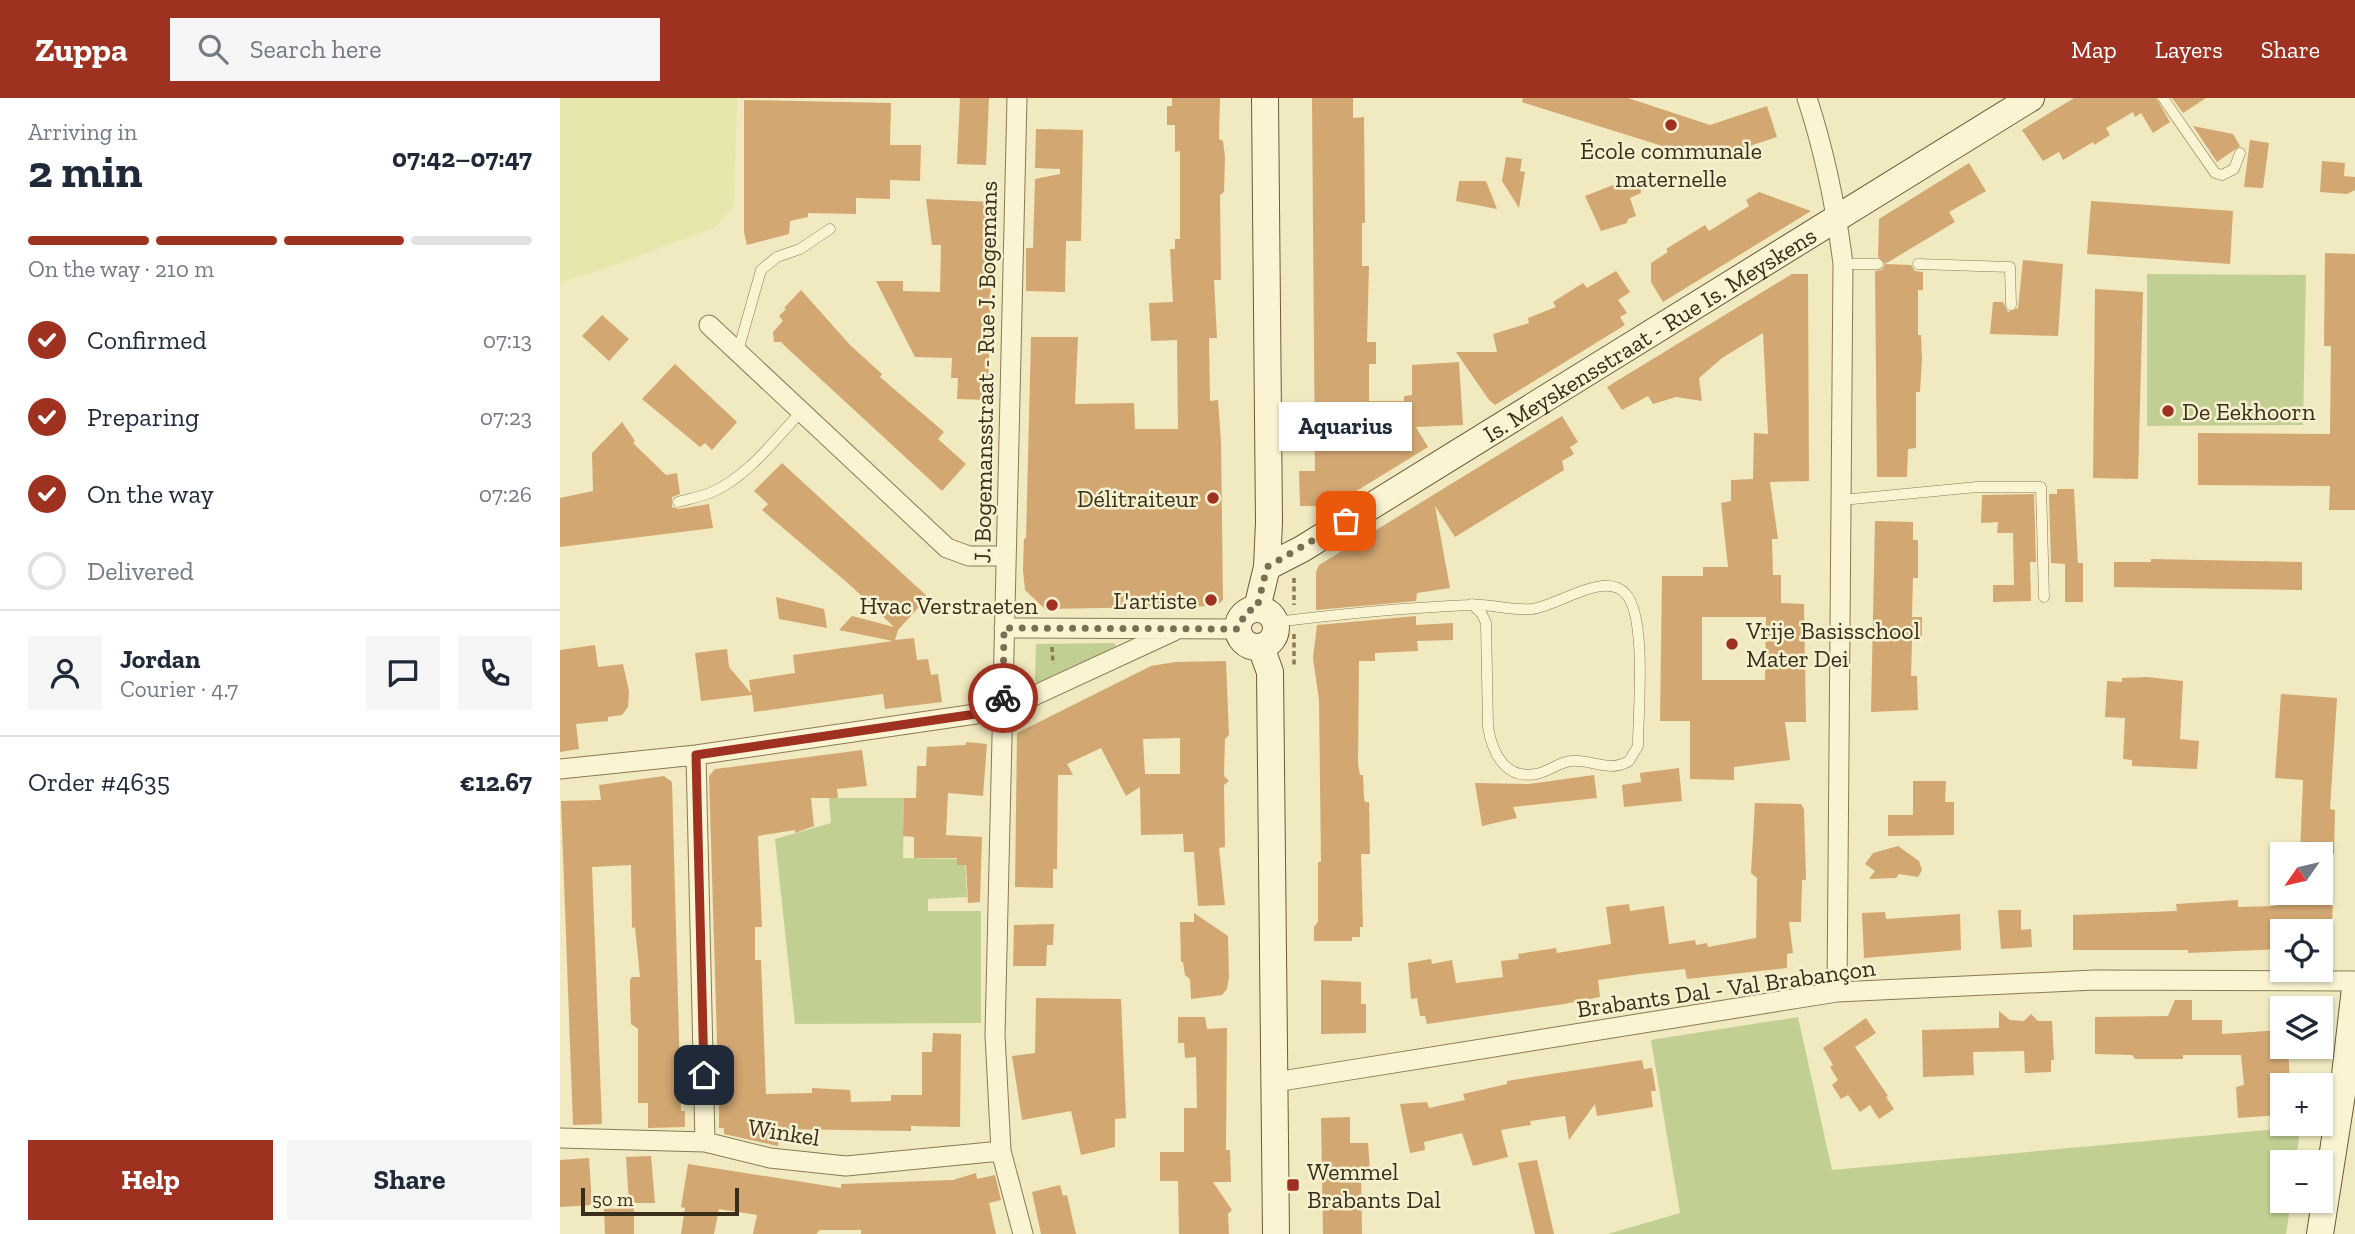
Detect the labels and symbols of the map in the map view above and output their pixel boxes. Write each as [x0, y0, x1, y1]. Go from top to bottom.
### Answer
marker: École communale maternelle [1663, 117, 1679, 133]
place label: École communale maternelle [1580, 136, 1762, 193]
street label: J. Bogemansstraat - Rue J. Bogemans [967, 180, 1003, 564]
street label: Is. Meyskensstraat - Rue Is. Meyskens [1478, 220, 1821, 448]
place label: De Eekhoorn [2182, 397, 2316, 426]
callout: Aquarius [1280, 402, 1412, 451]
marker: De Eekhoorn [2160, 403, 2176, 419]
place label: Délitraiteur [1077, 484, 1199, 513]
marker: Délitraiteur [1205, 490, 1221, 506]
pin [1316, 491, 1376, 551]
place label: L'artiste [1113, 586, 1197, 615]
place label: Hvac Verstraeten [860, 591, 1038, 620]
marker: L'artiste [1203, 592, 1219, 608]
marker: Hvac Verstraeten [1044, 597, 1060, 613]
place label: Vrije Basisschool Mater Dei [1745, 616, 1920, 673]
marker: Vrije Basisschool Mater Dei [1724, 636, 1740, 652]
courier [968, 663, 1038, 733]
north arrow [2270, 842, 2333, 905]
street label: Brabants Dal - Val Brabançon [1575, 953, 1877, 1023]
pin [674, 1045, 734, 1105]
street label: Winkel [746, 1112, 822, 1152]
place label: Wemmel Brabants Dal [1307, 1157, 1441, 1214]
marker: Wemmel Brabants Dal [1285, 1177, 1301, 1193]
scale bar [581, 1185, 738, 1217]

